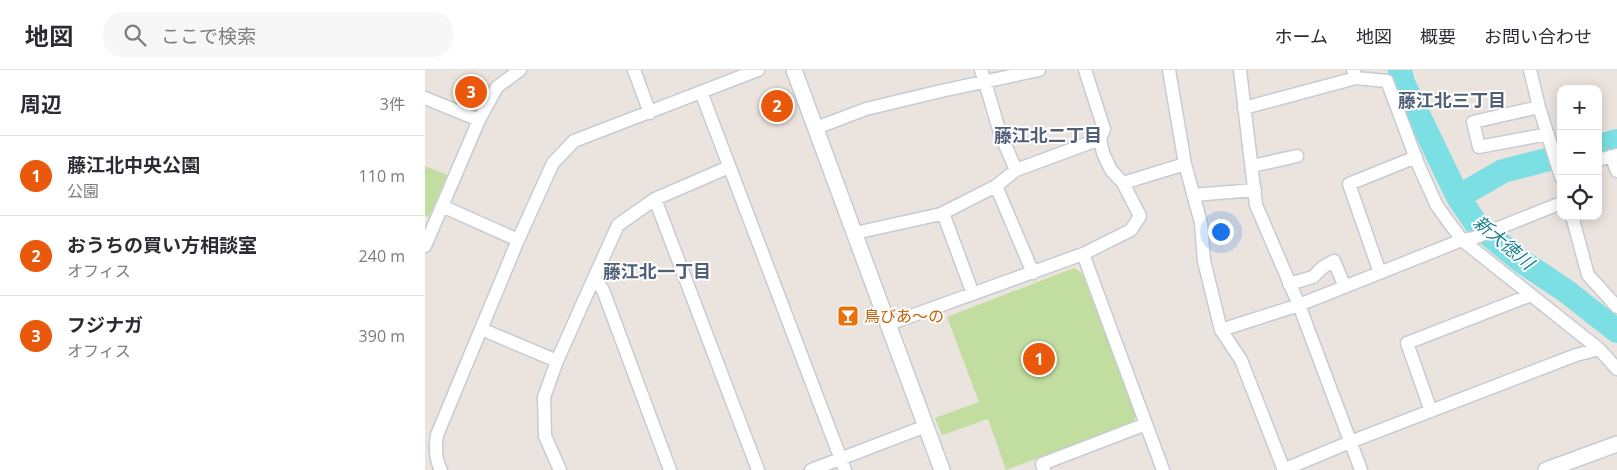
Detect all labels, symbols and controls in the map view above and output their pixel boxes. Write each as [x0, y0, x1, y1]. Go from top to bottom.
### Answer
search box [103, 12, 453, 57]
text: 地図 [25, 19, 73, 52]
icon: search [121, 21, 149, 49]
text: ここで検索 [161, 23, 256, 49]
text: ホーム [1275, 24, 1328, 48]
text: 地図 [1356, 24, 1392, 48]
text: 概要 [1420, 24, 1456, 48]
text: お問い合わせ [1484, 24, 1592, 48]
pin: 3 [455, 73, 487, 111]
map controls [1557, 85, 1602, 220]
button: + [1557, 85, 1602, 130]
pin: 2 [761, 87, 793, 125]
district label: 藤江北三丁目 [1398, 88, 1506, 112]
text: 周辺 [20, 90, 62, 118]
text: 3件 [380, 93, 405, 115]
district label: 藤江北二丁目 [994, 123, 1102, 147]
button: − [1557, 130, 1602, 175]
text: 藤江北中央公園 [67, 152, 200, 178]
text: 1 [31, 165, 41, 187]
text: 110 m [359, 165, 405, 187]
button: locate [1557, 175, 1602, 220]
text: 公園 [67, 180, 99, 202]
water label: 新大徳川 [1469, 210, 1541, 276]
your location [1208, 219, 1234, 245]
text: おうちの買い方相談室 [67, 232, 257, 258]
text: 2 [31, 245, 41, 267]
text: 240 m [359, 245, 405, 267]
district label: 藤江北一丁目 [603, 259, 711, 283]
text: オフィス [67, 260, 131, 282]
bar icon: 鳥びあ〜の [836, 304, 860, 328]
place label: 鳥びあ〜の [864, 305, 944, 327]
text: フジナガ [67, 312, 143, 338]
text: 3 [31, 325, 41, 347]
text: 390 m [359, 325, 405, 347]
text: オフィス [67, 340, 131, 362]
pin: 1 [1023, 340, 1055, 378]

